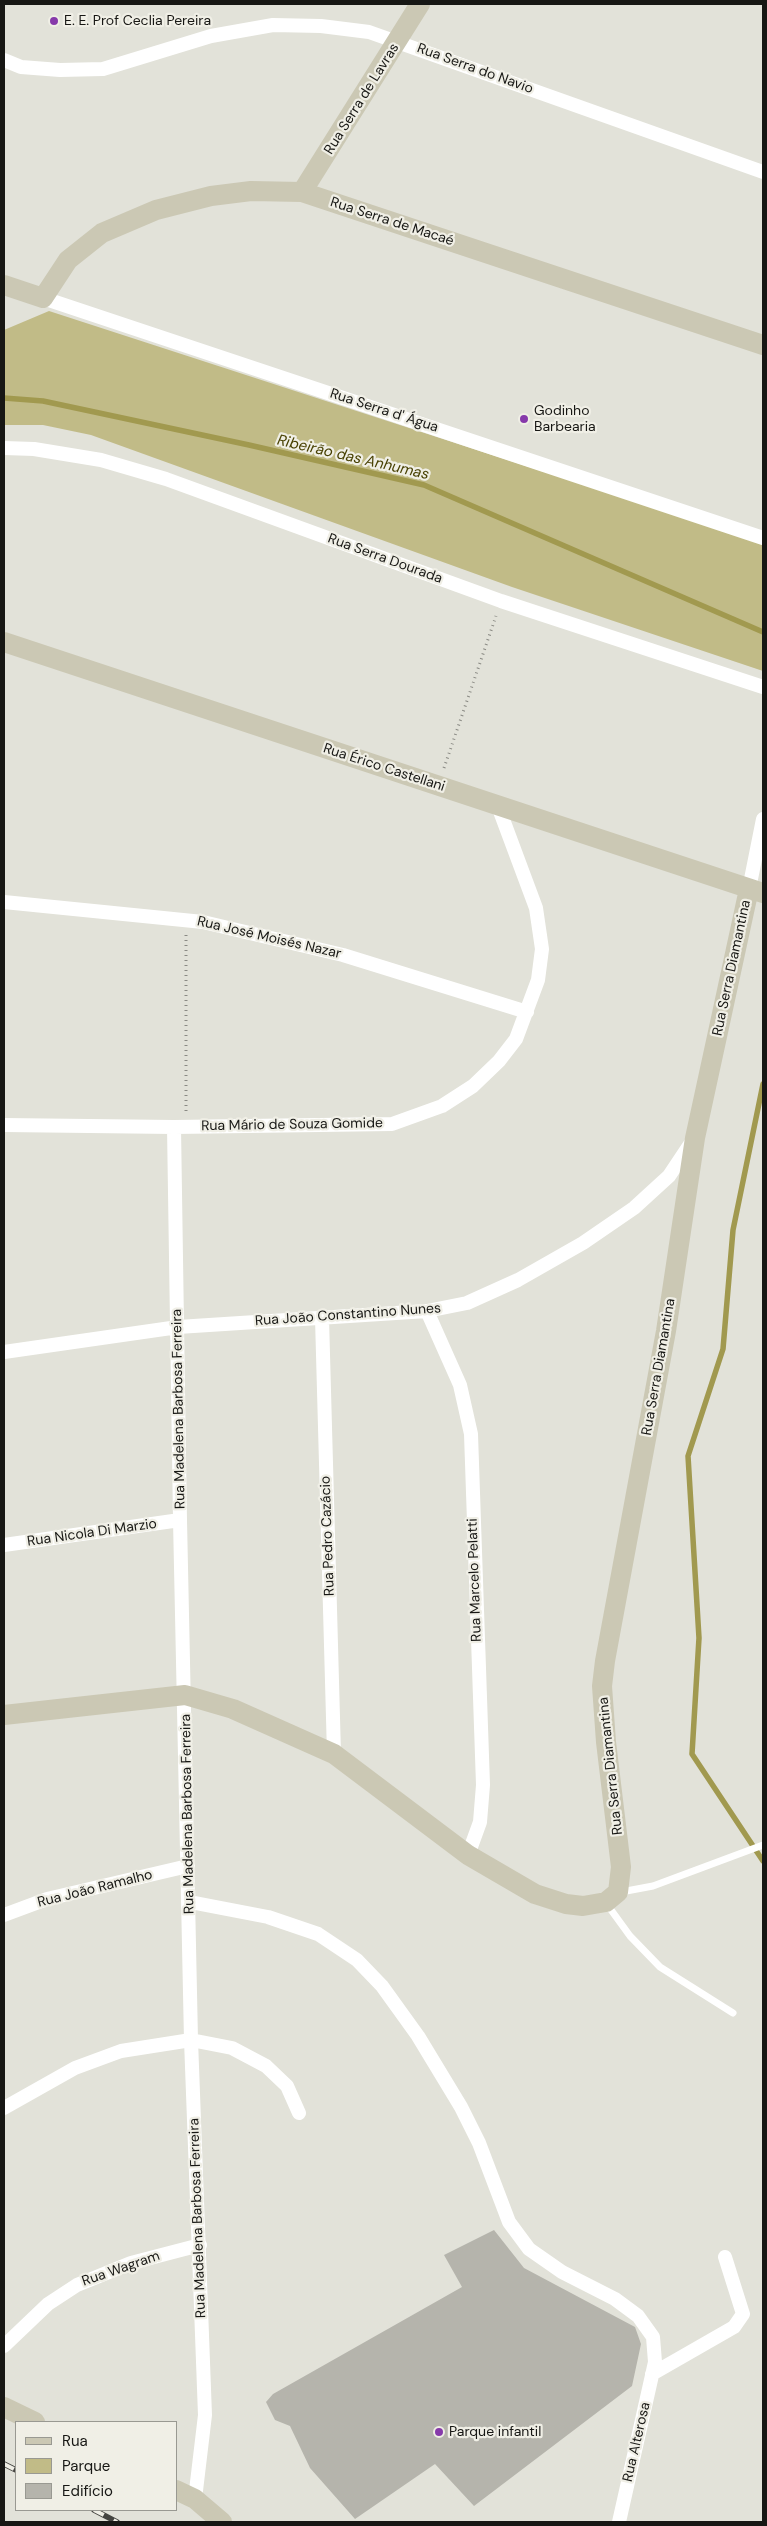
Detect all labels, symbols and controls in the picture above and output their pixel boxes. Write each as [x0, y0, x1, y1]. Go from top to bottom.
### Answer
place label: E. E. Prof Ceclia Pereira [64, 13, 211, 29]
marker: E. E. Prof Ceclia Pereira [48, 15, 60, 27]
street label: Rua Serra de Lavras [321, 40, 403, 158]
street label: Rua Serra do Navio [415, 40, 535, 98]
street label: Rua Serra de Macaé [328, 194, 456, 250]
street label: Rua Serra d' Água [328, 386, 440, 436]
place label: Godinho Barbearia [534, 403, 596, 436]
marker: Godinho Barbearia [518, 413, 530, 425]
water label: Ribeirão das Anhumas [275, 432, 431, 484]
street label: Rua Serra Dourada [325, 530, 445, 588]
street label: Rua Érico Castellani [321, 740, 447, 796]
street label: Rua Serra Diamantina [709, 898, 755, 1038]
street label: Rua José Moisés Nazar [195, 913, 343, 963]
street label: Rua Mário de Souza Gomide [201, 1115, 383, 1135]
street label: Rua Serra Diamantina [639, 1297, 679, 1437]
street label: Rua João Constantino Nunes [254, 1300, 442, 1330]
street label: Rua Madelena Barbosa Ferreira [169, 1309, 189, 1509]
street label: Rua Pedro Cazácio [318, 1476, 338, 1596]
street label: Rua Nicola Di Marzio [26, 1516, 158, 1550]
street label: Rua Marcelo Pelatti [464, 1518, 486, 1642]
street label: Rua Serra Diamantina [595, 1696, 627, 1836]
street label: Rua Madelena Barbosa Ferreira [178, 1714, 198, 1914]
street label: Rua João Ramalho [36, 1867, 154, 1911]
street label: Rua Madelena Barbosa Ferreira [186, 2118, 210, 2318]
street label: Rua Wagram [80, 2248, 162, 2290]
street label: Rua Alterosa [620, 2401, 654, 2483]
legend [15, 2421, 178, 2511]
place label: Parque infantil [449, 2424, 541, 2440]
marker: Parque infantil [433, 2426, 445, 2438]
text: Rua [62, 2431, 88, 2451]
text: Parque [62, 2456, 110, 2476]
text: Edifício [62, 2481, 113, 2501]

